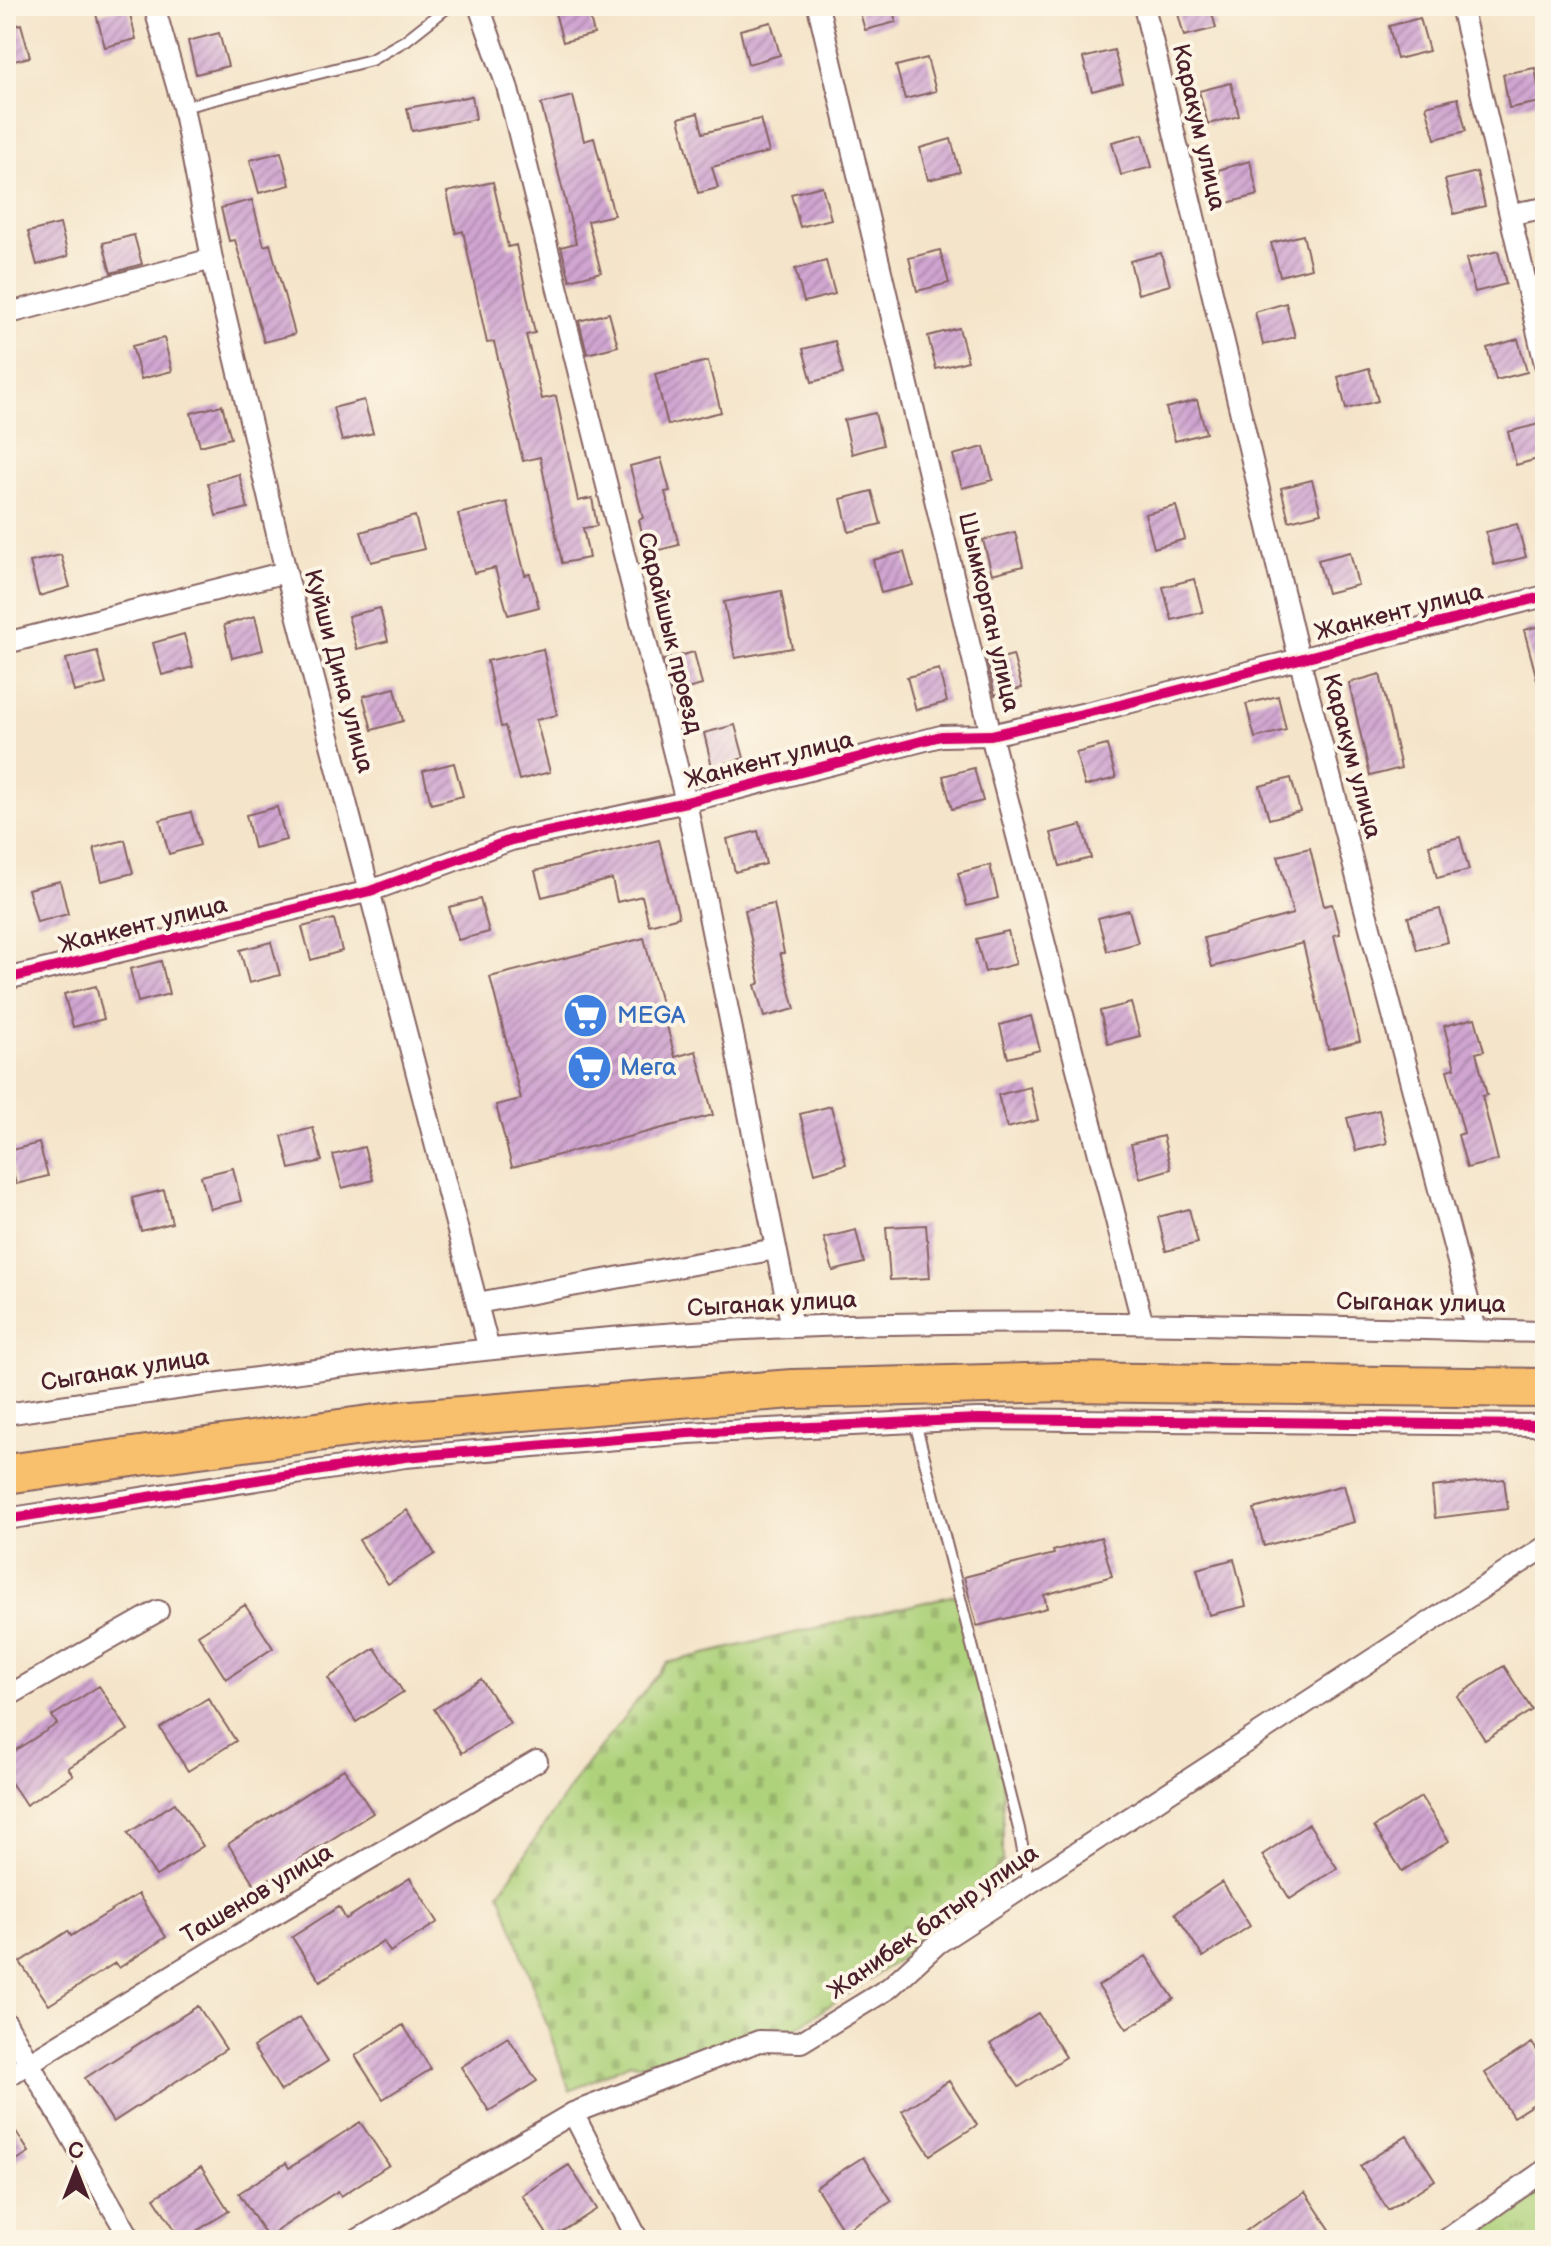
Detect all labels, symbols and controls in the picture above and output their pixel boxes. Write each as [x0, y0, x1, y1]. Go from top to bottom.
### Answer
street label: Каракум улица [1166, 41, 1232, 213]
street label: Шымкорган улица [952, 509, 1026, 715]
street label: Сарайшык проезд [631, 529, 709, 737]
street label: Куйши Дина улица [298, 566, 380, 776]
street label: Жанкент улица [1312, 577, 1486, 647]
street label: Каракум улица [1316, 670, 1388, 842]
street label: Жанкент улица [682, 725, 856, 795]
street label: Жанкент улица [56, 890, 230, 960]
supermarket icon: MEGA [562, 991, 610, 1039]
place label: MEGA [617, 1001, 686, 1030]
supermarket icon: Мега [565, 1043, 613, 1091]
place label: Мега [620, 1053, 676, 1082]
street label: Сыганак улица [686, 1285, 858, 1323]
street label: Сыганак улица [1336, 1287, 1506, 1319]
street label: Сыганак улица [39, 1342, 211, 1398]
street label: Ташенов улица [176, 1837, 338, 1951]
street label: Жанибек батыр улица [822, 1838, 1044, 2006]
north arrow [36, 2130, 116, 2210]
text: С [68, 2138, 84, 2165]

